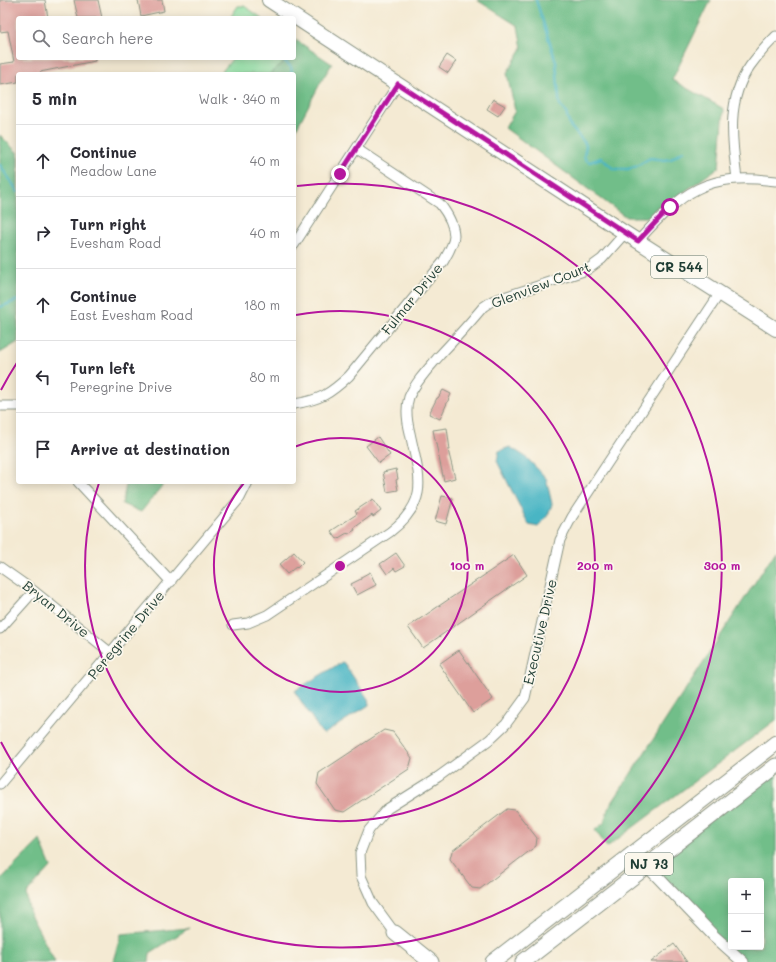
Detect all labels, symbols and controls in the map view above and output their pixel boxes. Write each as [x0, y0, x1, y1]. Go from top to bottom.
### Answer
search box [16, 16, 296, 60]
icon: search [30, 27, 52, 49]
text: Search here [62, 28, 153, 48]
text: 5 min [32, 87, 77, 109]
text: Walk · 340 m [199, 90, 280, 107]
text: Continue [70, 142, 137, 162]
icon: ahead [32, 150, 54, 172]
text: 40 m [250, 152, 280, 169]
text: Meadow Lane [70, 162, 157, 179]
route end [331, 165, 349, 183]
route start [661, 198, 679, 216]
text: Turn right [70, 214, 147, 234]
icon: right [32, 222, 54, 244]
text: 40 m [250, 224, 280, 241]
text: Evesham Road [70, 234, 161, 251]
road number: CR 544 [651, 256, 707, 278]
street label: Glenview Court [488, 257, 593, 312]
street label: Fulmar Drive [377, 259, 446, 339]
text: Continue [70, 286, 137, 306]
icon: ahead [32, 294, 54, 316]
text: 180 m [244, 296, 280, 313]
text: East Evesham Road [70, 306, 193, 323]
text: Turn left [70, 358, 135, 378]
icon: left [32, 366, 54, 388]
text: 80 m [250, 368, 280, 385]
text: Peregrine Drive [70, 378, 172, 395]
icon: arrive [32, 438, 54, 460]
text: Arrive at destination [70, 439, 230, 459]
text: 100 m [450, 557, 484, 573]
text: 200 m [577, 557, 613, 573]
text: 300 m [704, 557, 740, 573]
centre of rings [333, 559, 347, 573]
street label: Bryan Drive [19, 576, 94, 641]
street label: Executive Drive [518, 577, 561, 686]
street label: Peregrine Drive [83, 586, 168, 683]
road number: NJ 73 [625, 853, 673, 875]
map controls [728, 878, 764, 950]
button: + [728, 878, 764, 914]
button: − [728, 914, 764, 950]

